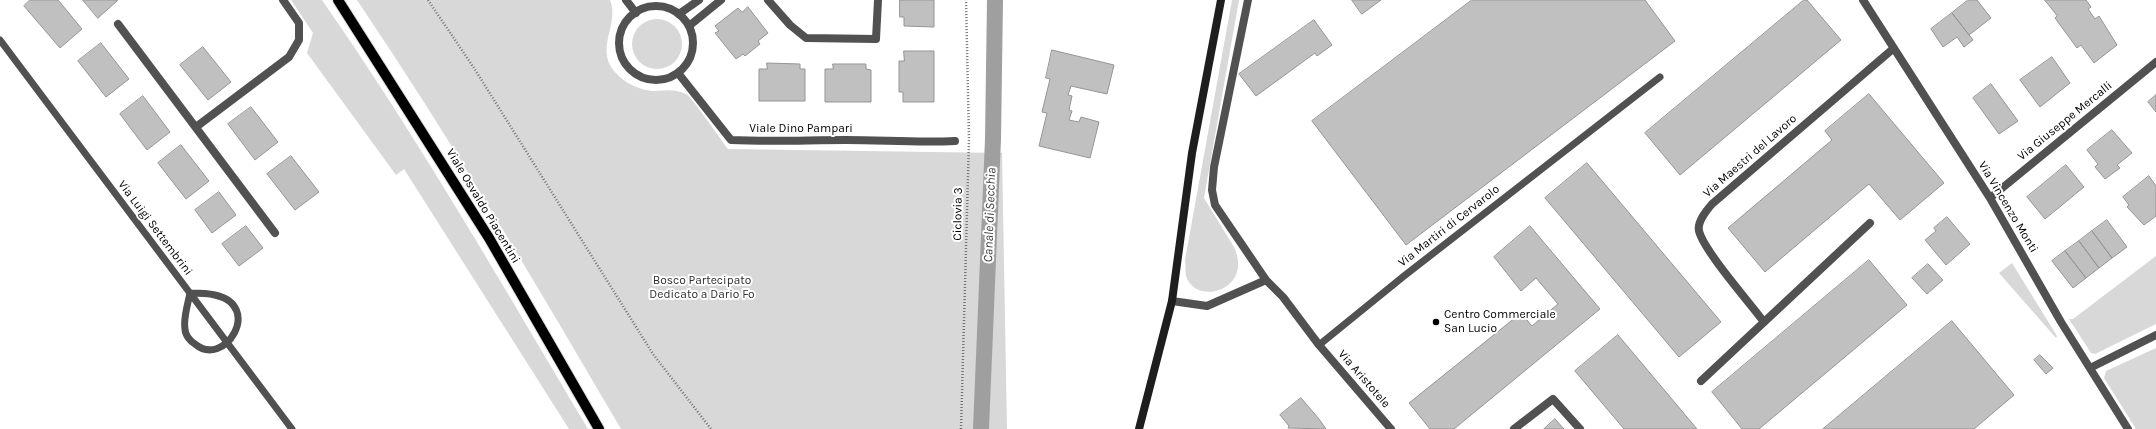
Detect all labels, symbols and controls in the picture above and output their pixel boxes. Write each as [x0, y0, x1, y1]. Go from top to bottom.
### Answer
street label: Via Giuseppe Mercalli [2015, 78, 2115, 164]
street label: Via Maestri del Lavoro [1700, 111, 1800, 201]
street label: Viale Dino Pampari [749, 122, 853, 136]
street label: Viale Osvaldo Piacentini [443, 146, 523, 266]
street label: Via Vincenzo Monti [1975, 159, 2041, 255]
water label: Canale di Secchia [981, 167, 999, 263]
street label: Via Luigi Settembrini [115, 178, 195, 278]
street label: Via Martiri di Cervarolo [1395, 182, 1503, 270]
street label: Ciclovia 3 [950, 187, 966, 241]
park label: Bosco Partecipato Dedicato a Dario Fo [649, 274, 755, 302]
place label: Centro Commerciale San Lucio [1444, 308, 1556, 336]
marker: Centro Commerciale San Lucio [1431, 317, 1441, 327]
street label: Via Aristotele [1335, 347, 1393, 411]

